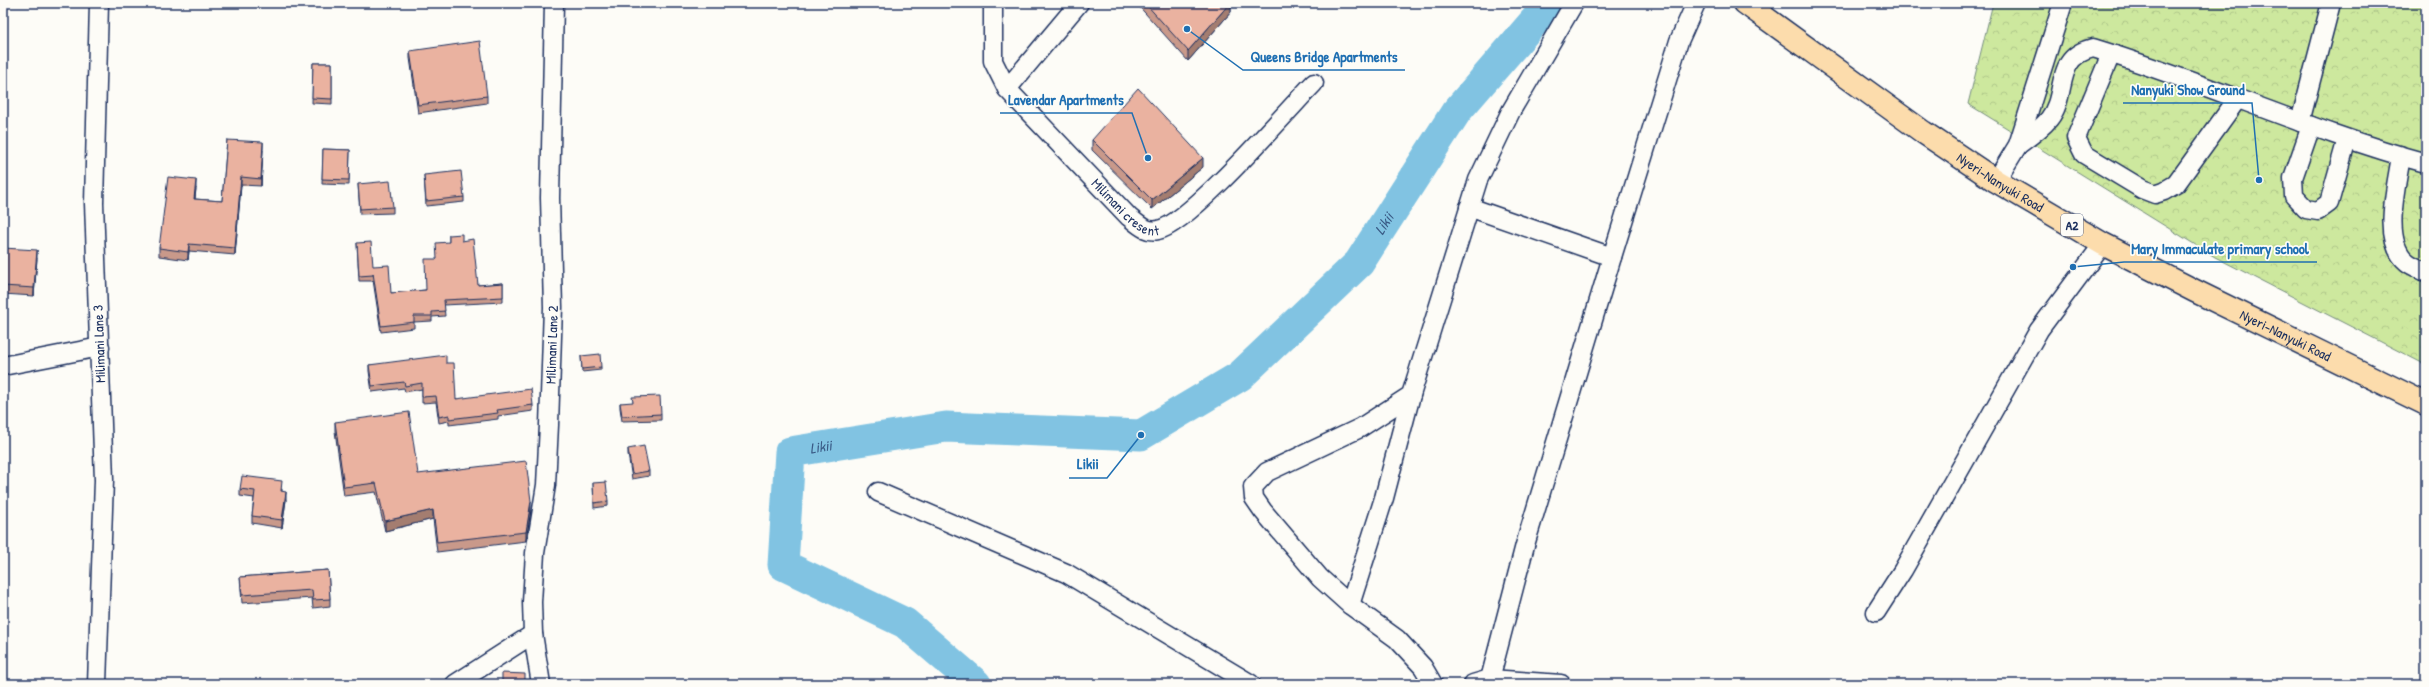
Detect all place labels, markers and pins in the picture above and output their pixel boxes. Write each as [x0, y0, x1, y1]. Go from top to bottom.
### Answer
callout: Queens Bridge Apartments [1243, 43, 1405, 70]
callout: Nanyuki Show Ground [2123, 76, 2252, 103]
callout: Lavendar Apartments [1000, 86, 1132, 113]
callout: Mary Immaculate primary school [2124, 235, 2317, 262]
callout: Likii [1069, 451, 1107, 478]

